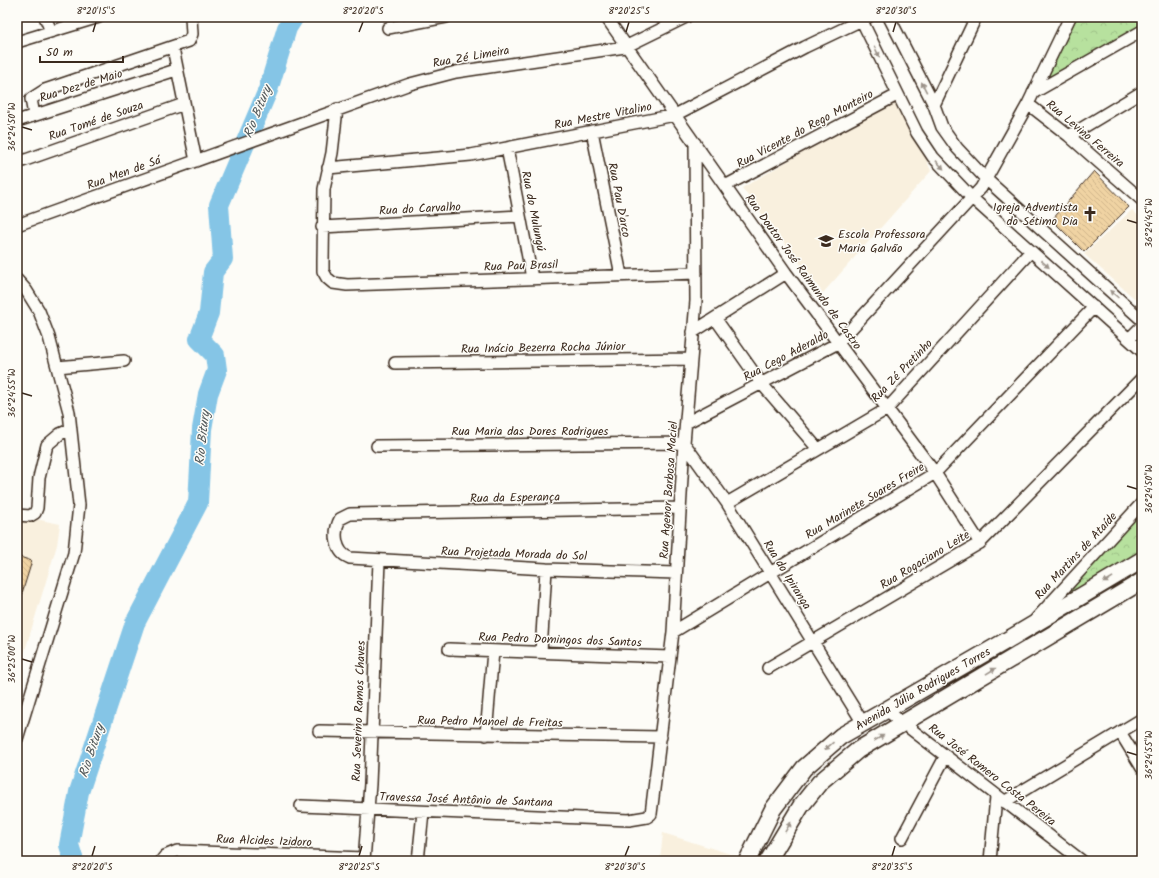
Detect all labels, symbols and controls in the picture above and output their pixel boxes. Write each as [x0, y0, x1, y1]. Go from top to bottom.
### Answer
text: 8°20'15"S [77, 3, 116, 19]
text: 8°20'20"S [342, 3, 384, 19]
text: 8°20'25"S [608, 3, 650, 19]
text: 8°20'30"S [876, 3, 917, 19]
scale bar [40, 38, 123, 64]
street label: Rua Zé Limeira [431, 41, 511, 73]
text: 50 m [46, 43, 73, 62]
one-way arrow [874, 46, 880, 58]
street label: Rua Dez de Maio [37, 64, 125, 108]
water label: Rio Bitury [238, 81, 279, 141]
one-way arrow [921, 81, 927, 92]
street label: Rua Vicente do Rego Monteiro [733, 85, 877, 173]
street label: Rua Levino Ferreira [1042, 95, 1129, 173]
street label: Rua Tomé de Souza [46, 96, 146, 146]
street label: Rua Mestre Vitalino [553, 97, 653, 135]
text: 36°24'50"W [4, 102, 20, 151]
street label: Rua Men de Sá [84, 150, 165, 195]
one-way arrow [936, 160, 945, 170]
street label: Rua Pau D'arco [602, 161, 636, 239]
street label: Rua do Mulungú [516, 169, 550, 253]
street label: Rua Doutor José Raimundo de Castro [740, 190, 866, 354]
street label: Rua do Carvalho [379, 197, 461, 221]
place label: Igreja Adventista do Sétimo Dia [993, 198, 1078, 231]
text: 36°24'45"W [1141, 198, 1157, 248]
church icon: Igreja Adventista do Sétimo Dia [1081, 205, 1099, 223]
place label: Escola Professora Maria Galvão [838, 225, 926, 258]
school or university icon: Escola Professora Maria Galvão [817, 232, 835, 250]
street label: Rua Pau Brasil [484, 255, 558, 277]
one-way arrow [1040, 259, 1050, 268]
one-way arrow [1108, 289, 1119, 298]
street label: Rua Cego Aderaldo [740, 325, 832, 387]
street label: Rua Zé Pretinho [867, 335, 937, 407]
street label: Rua Inácio Bezerra Rocha Júnior [461, 337, 626, 359]
text: 36°24'55"W [4, 368, 20, 418]
water label: Rio Bitury [190, 408, 217, 466]
street label: Rua Agenor Barbosa Maciel [655, 420, 683, 560]
street label: Rua Maria das Dores Rodrigues [452, 422, 608, 441]
street label: Rua Marinete Soares Freire [802, 457, 929, 544]
text: 36°24'50"W [1141, 464, 1157, 513]
street label: Rua da Esperança [470, 488, 560, 508]
street label: Rua Martins de Ataíde [1030, 507, 1122, 604]
street label: Rua Rogaciano Leite [876, 525, 974, 594]
street label: Rua do Ipiranga [758, 536, 816, 614]
street label: Rua Projetada Morada do Sol [441, 542, 587, 566]
one-way arrow [1102, 576, 1114, 583]
street label: Rua Pedro Domingos dos Santos [478, 628, 642, 652]
text: 36°25'00"W [4, 635, 20, 683]
street label: Rua Severino Ramos Chaves [347, 640, 371, 782]
street label: Avenida Júlia Rodrigues Torres [852, 642, 994, 736]
one-way arrow [985, 667, 997, 674]
street label: Rua Pedro Manoel de Freitas [417, 711, 563, 733]
street label: Rua José Romero Costa Pereira [924, 719, 1060, 831]
water label: Rio Bitury [74, 720, 111, 780]
text: 36°24'55"W [1141, 730, 1157, 780]
one-way arrow [873, 734, 885, 741]
one-way arrow [823, 742, 834, 751]
street label: Travessa José Antônio de Santana [379, 787, 553, 813]
one-way arrow [784, 822, 792, 832]
street label: Rua Alcides Izidoro [216, 830, 312, 852]
text: 8°20'20"S [71, 859, 113, 875]
text: 8°20'25"S [338, 859, 380, 875]
text: 8°20'30"S [605, 859, 646, 875]
text: 8°20'35"S [871, 859, 913, 875]

